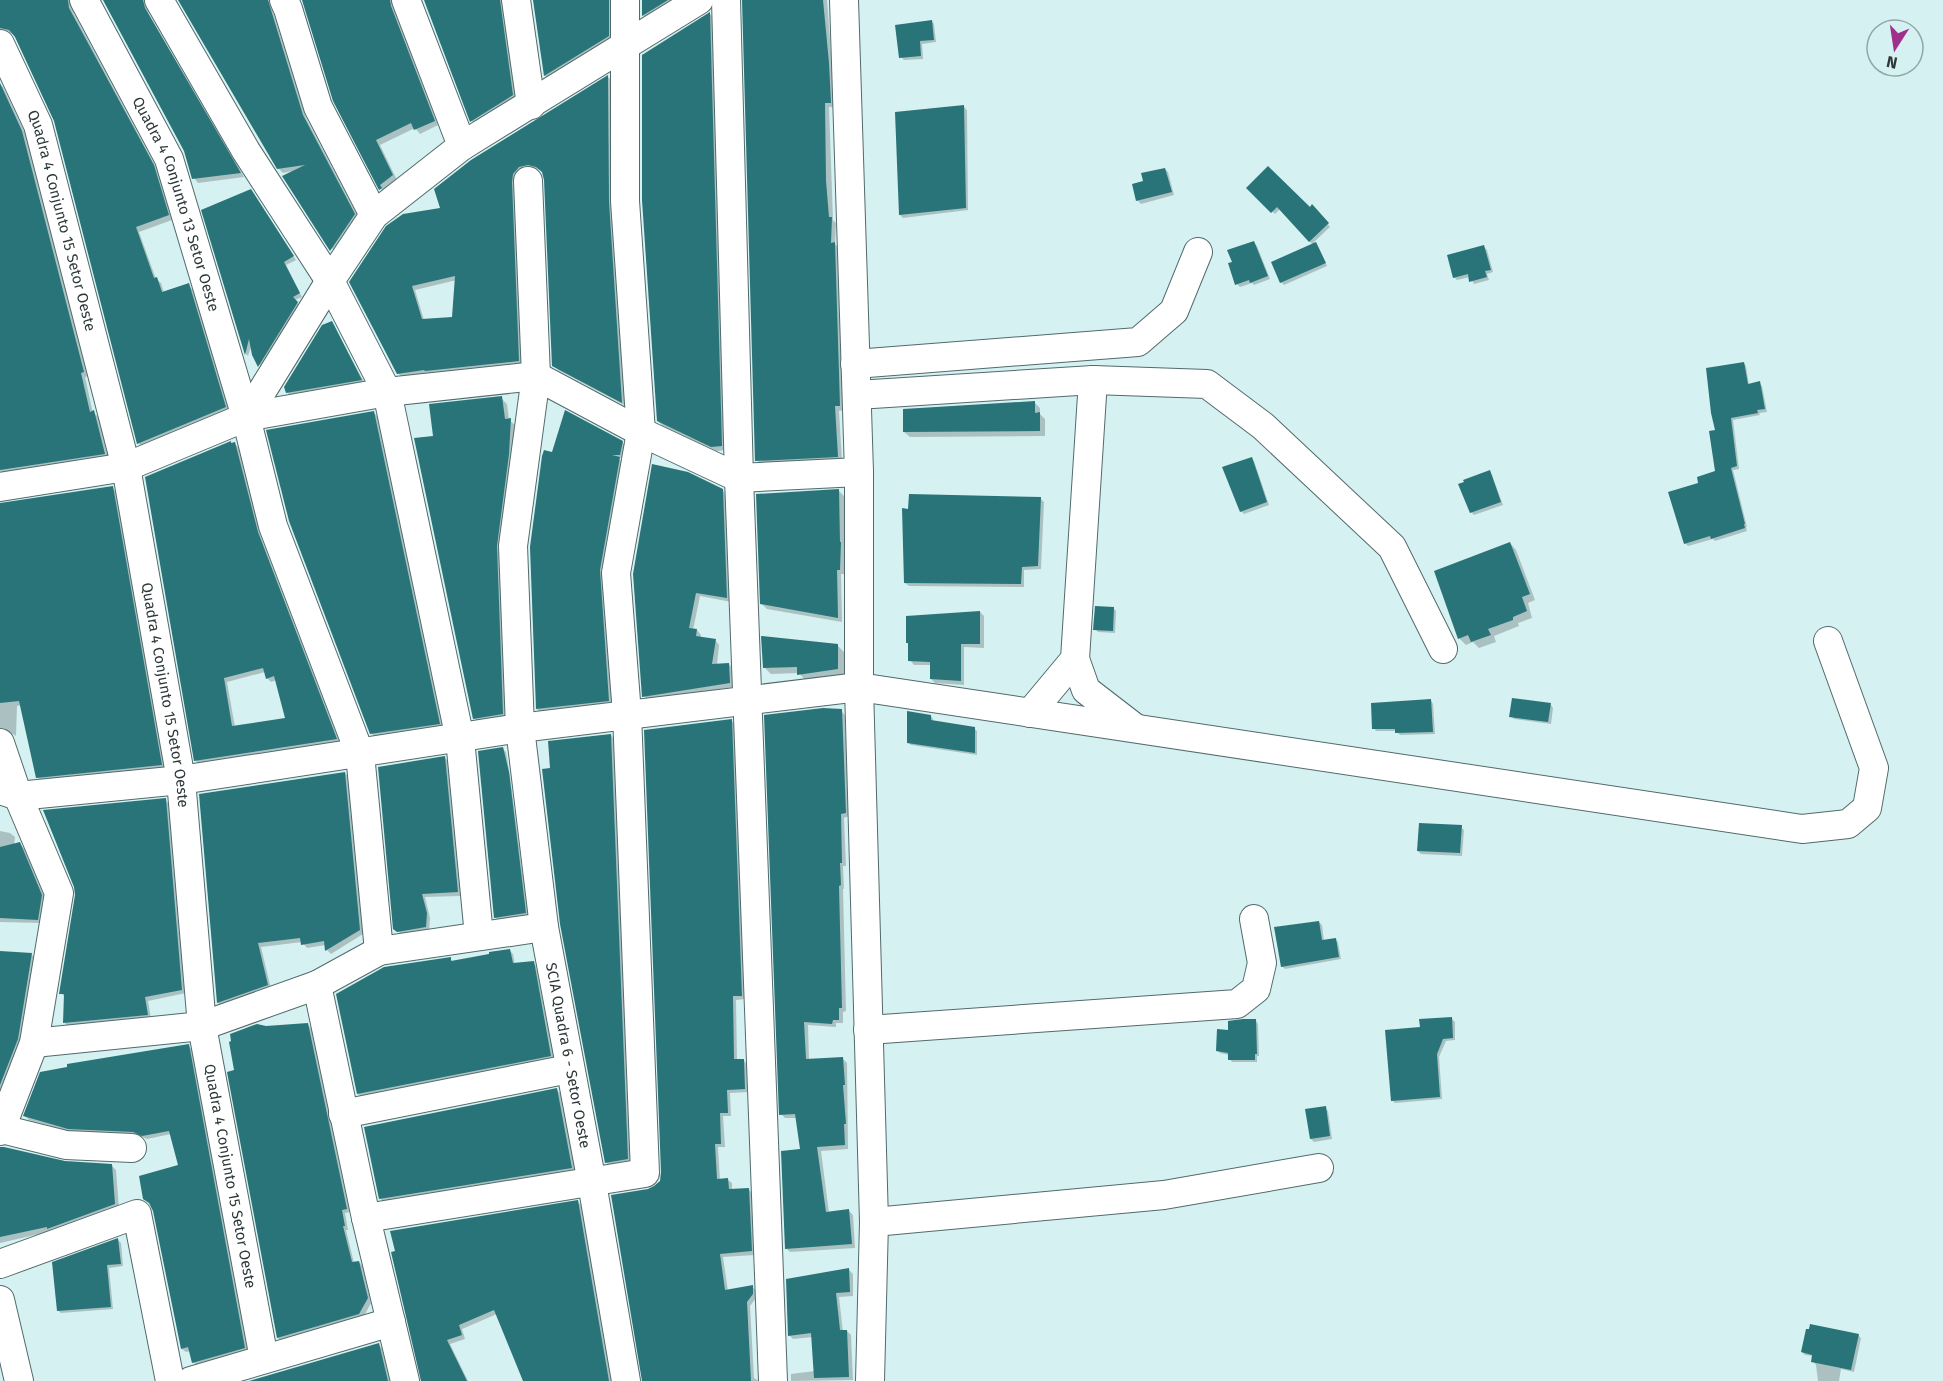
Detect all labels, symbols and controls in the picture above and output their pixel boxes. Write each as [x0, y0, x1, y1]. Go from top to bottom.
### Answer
north arrow [1865, 18, 1925, 78]
text: N [1885, 52, 1899, 73]
street label: Quadra 4 Conjunto 13 Setor Oeste [128, 94, 223, 314]
street label: Quadra 4 Conjunto 15 Setor Oeste [23, 107, 100, 333]
street label: Quadra 4 Conjunto 15 Setor Oeste [137, 581, 192, 808]
street label: SCIA Quadra 6 - Setor Oeste [542, 961, 594, 1150]
street label: Quadra 4 Conjunto 15 Setor Oeste [200, 1062, 260, 1290]

